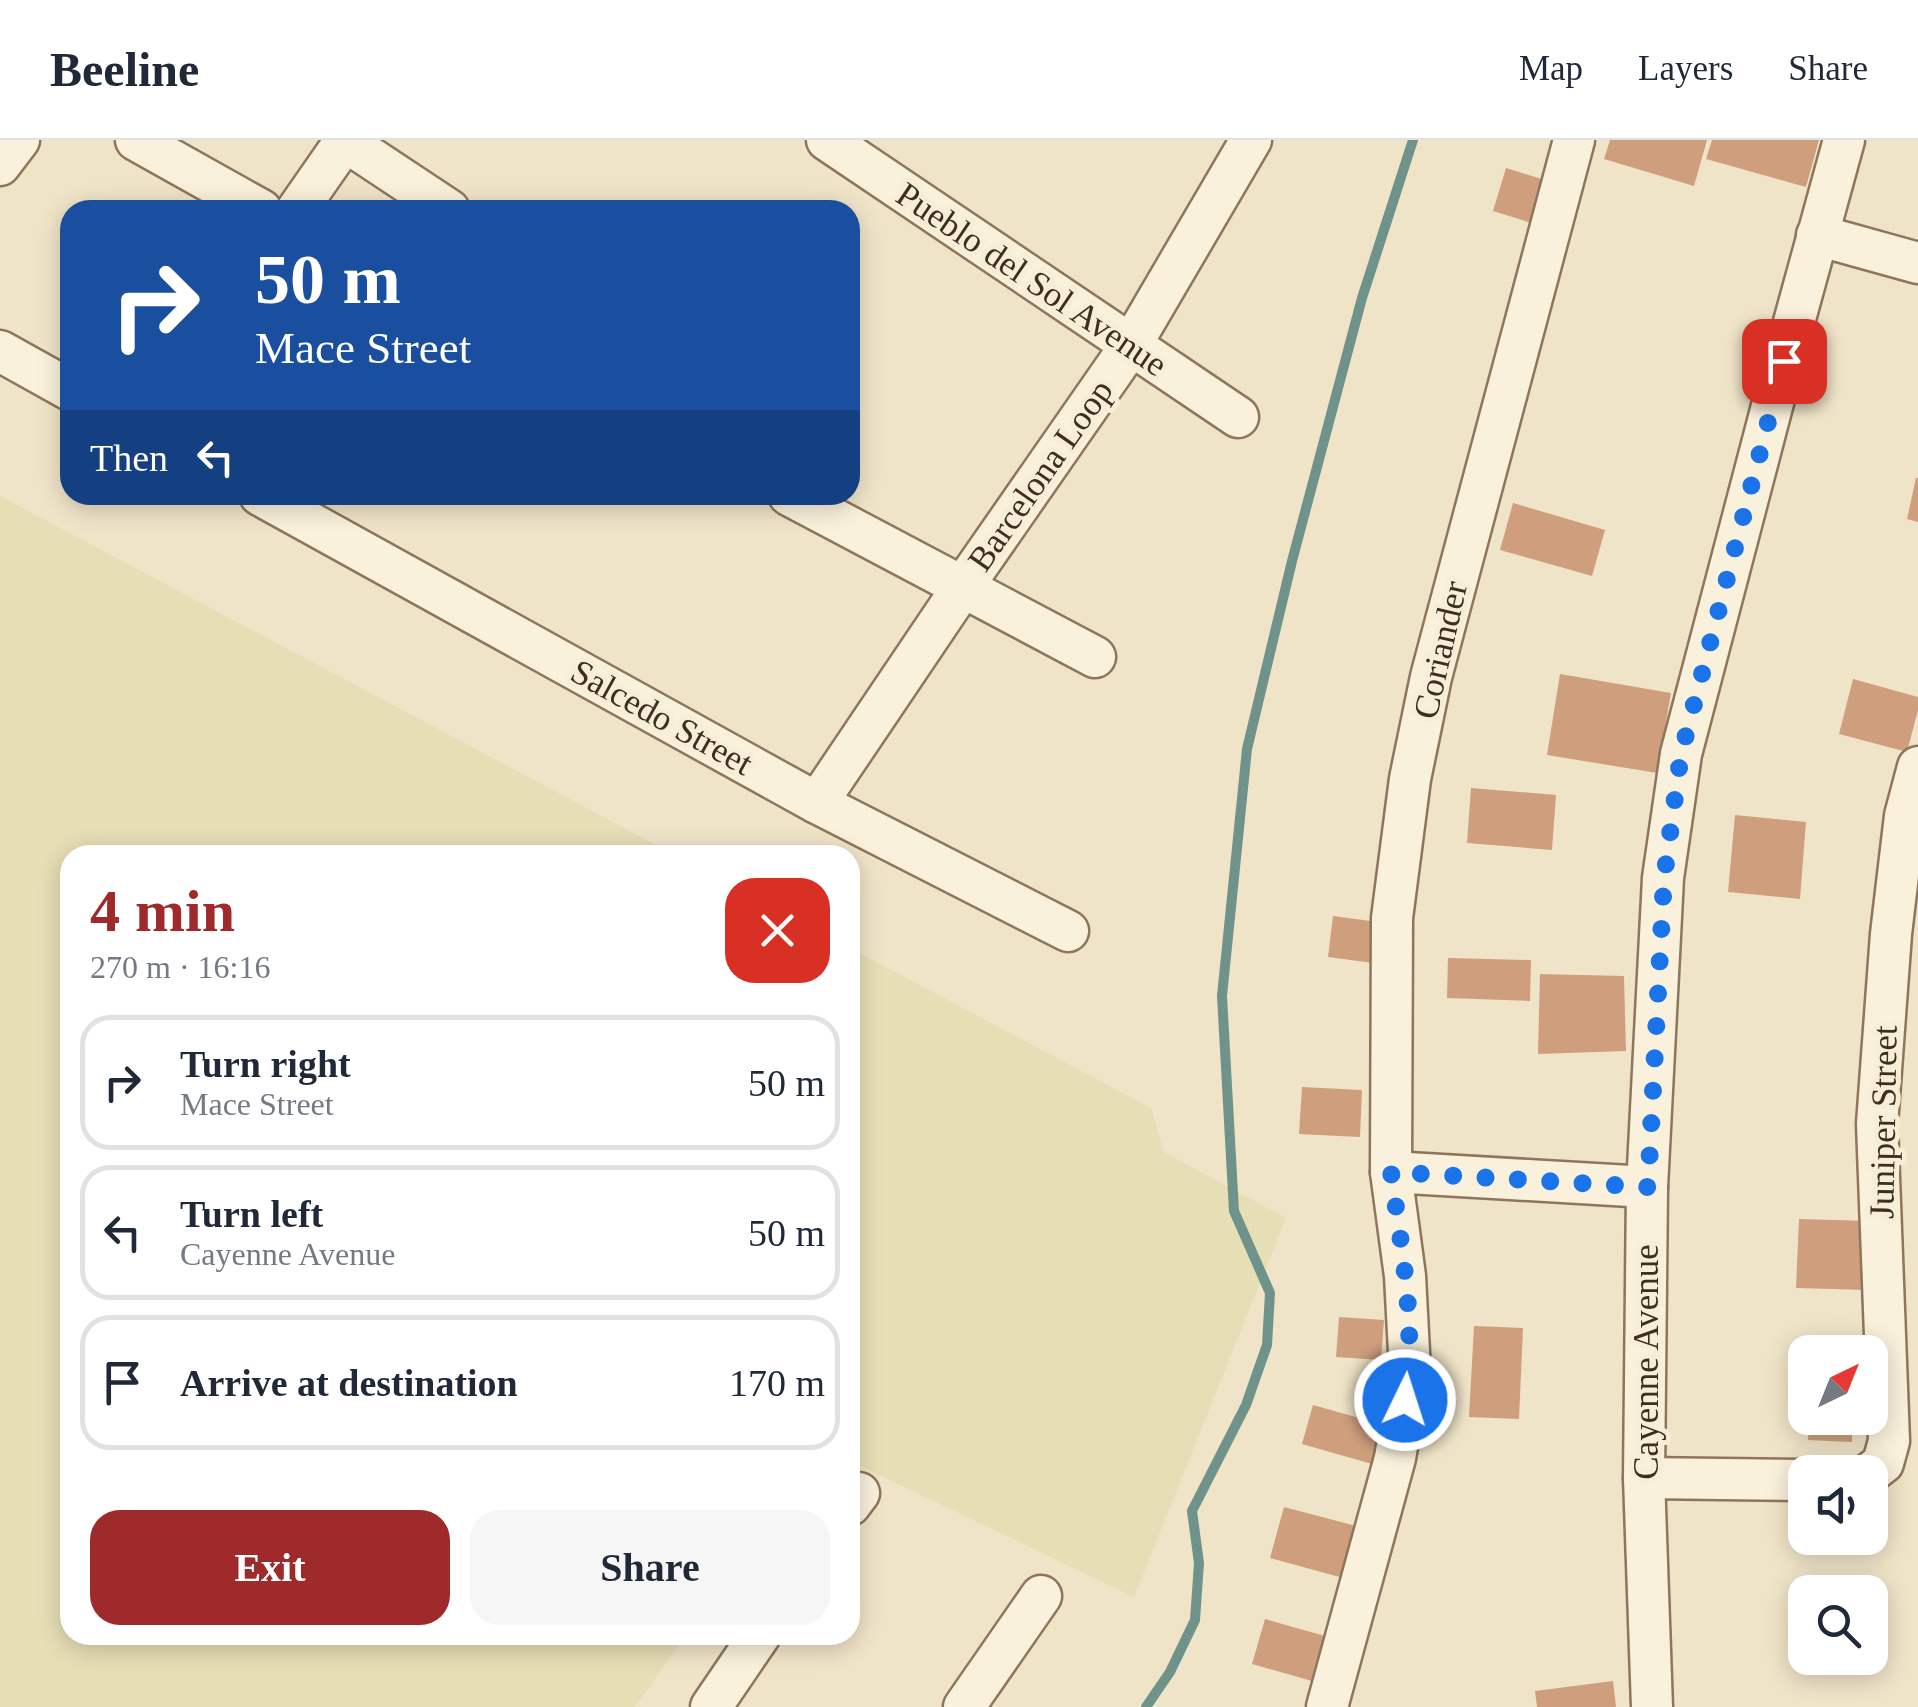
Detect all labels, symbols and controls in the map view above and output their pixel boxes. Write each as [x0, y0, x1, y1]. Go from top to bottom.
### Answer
text: Beeline [50, 43, 199, 96]
text: Map [1519, 49, 1583, 88]
text: Layers [1638, 49, 1733, 88]
text: Share [1788, 49, 1868, 88]
street label: Pueblo del Sol Avenue [889, 175, 1174, 384]
icon: right [90, 240, 220, 370]
text: 50 m [255, 241, 401, 318]
pin [1742, 319, 1827, 404]
text: Mace Street [255, 323, 471, 373]
icon: arrive [1757, 334, 1812, 389]
street label: Barcelona Loop [960, 372, 1121, 578]
icon: left [188, 430, 243, 485]
text: Then [90, 437, 168, 479]
street label: Coriander [1406, 577, 1475, 723]
street label: Salcedo Street [564, 652, 759, 783]
text: 4 min [90, 878, 235, 944]
button: close [725, 878, 830, 983]
text: 270 m · 16:16 [90, 949, 270, 985]
street label: Juniper Street [1862, 1025, 1905, 1219]
text: Turn right [180, 1043, 351, 1085]
icon: right [95, 1055, 150, 1110]
text: 50 m [748, 1062, 825, 1104]
text: Mace Street [180, 1086, 334, 1122]
text: Turn left [180, 1193, 323, 1235]
icon: left [95, 1205, 150, 1260]
text: 50 m [748, 1212, 825, 1254]
text: Cayenne Avenue [180, 1236, 395, 1272]
street label: Cayenne Avenue [1627, 1244, 1666, 1480]
north arrow [1788, 1335, 1888, 1435]
map controls [1788, 1335, 1888, 1675]
position arrow [1353, 1348, 1457, 1452]
icon: arrive [95, 1355, 150, 1410]
text: Arrive at destination [180, 1362, 518, 1404]
text: 170 m [729, 1362, 825, 1404]
button: sound [1788, 1455, 1888, 1555]
button: Exit [90, 1510, 450, 1625]
button: Share [470, 1510, 830, 1625]
button: search [1788, 1575, 1888, 1675]

